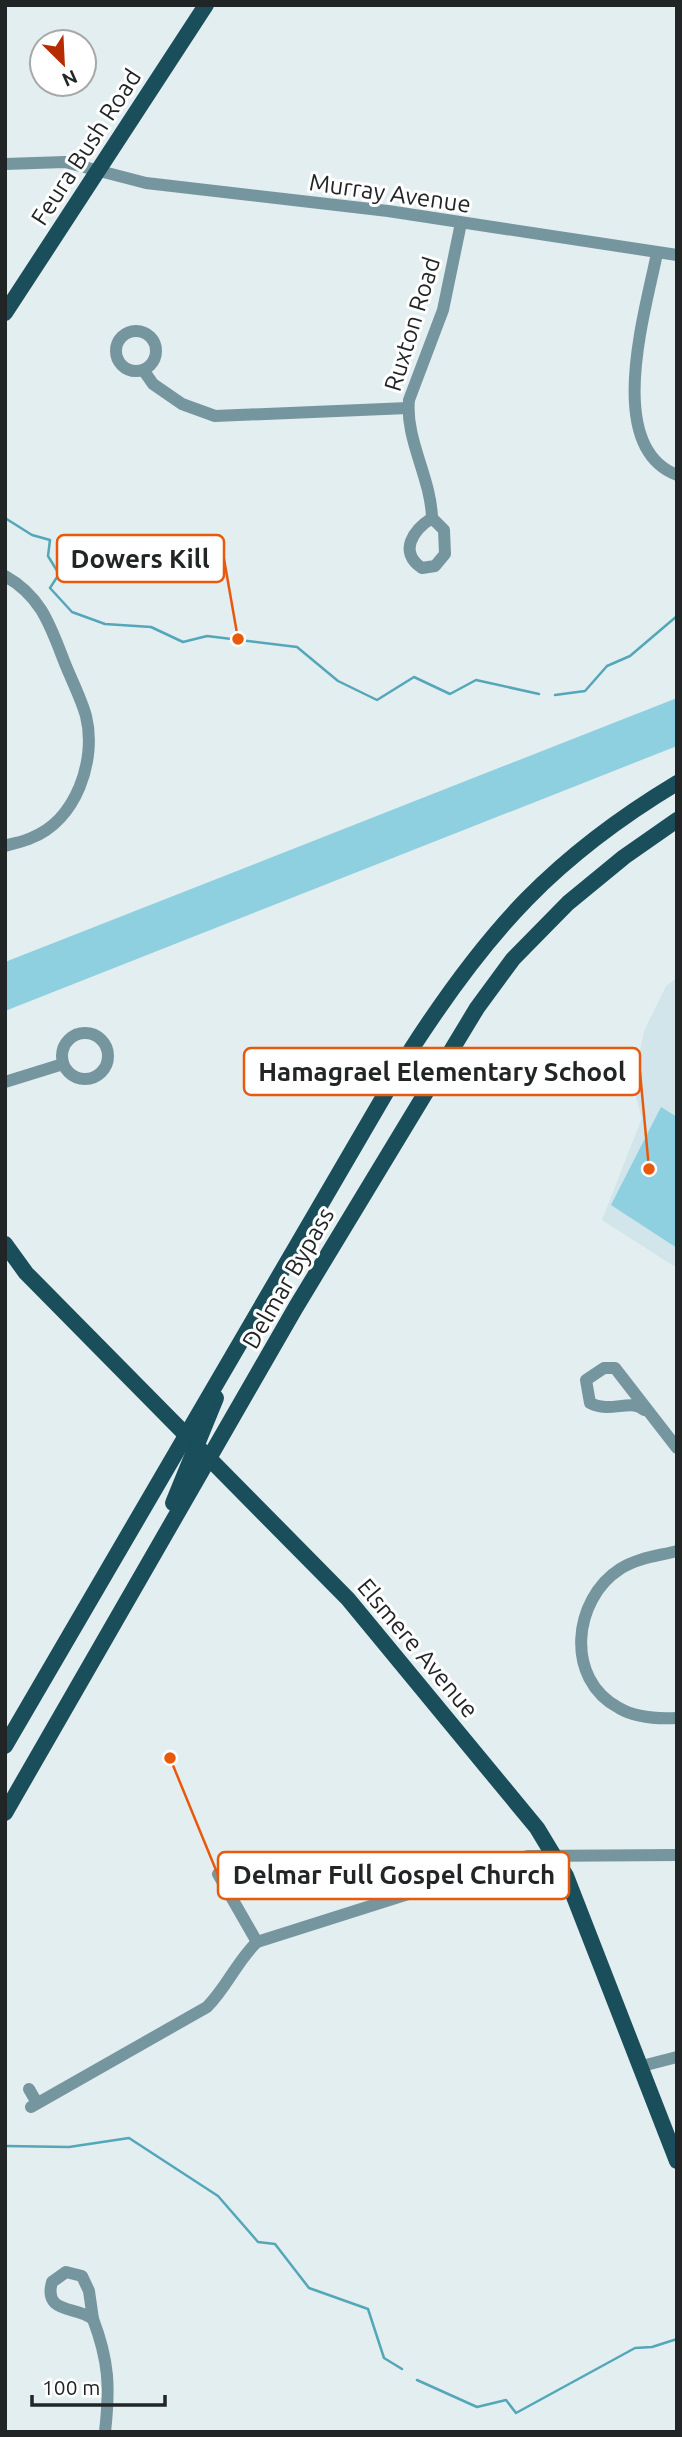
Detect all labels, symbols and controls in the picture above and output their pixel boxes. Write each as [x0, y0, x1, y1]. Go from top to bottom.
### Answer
north arrow [28, 28, 98, 98]
street label: Feura Bush Road [26, 64, 146, 230]
text: N [59, 66, 81, 91]
street label: Murray Avenue [307, 168, 473, 218]
street label: Ruxton Road [379, 254, 445, 394]
callout: Dowers Kill [57, 535, 224, 582]
text: Dowers Kill [70, 544, 210, 573]
callout: Hamagrael Elementary School [244, 1048, 640, 1095]
text: Hamagrael Elementary School [258, 1057, 626, 1086]
street label: Delmar Bypass [237, 1203, 339, 1353]
street label: Elsmere Avenue [352, 1573, 484, 1723]
callout: Delmar Full Gospel Church [218, 1852, 569, 1899]
text: Delmar Full Gospel Church [233, 1860, 555, 1889]
scale bar [32, 2364, 164, 2408]
text: 100 m [42, 2375, 100, 2399]

